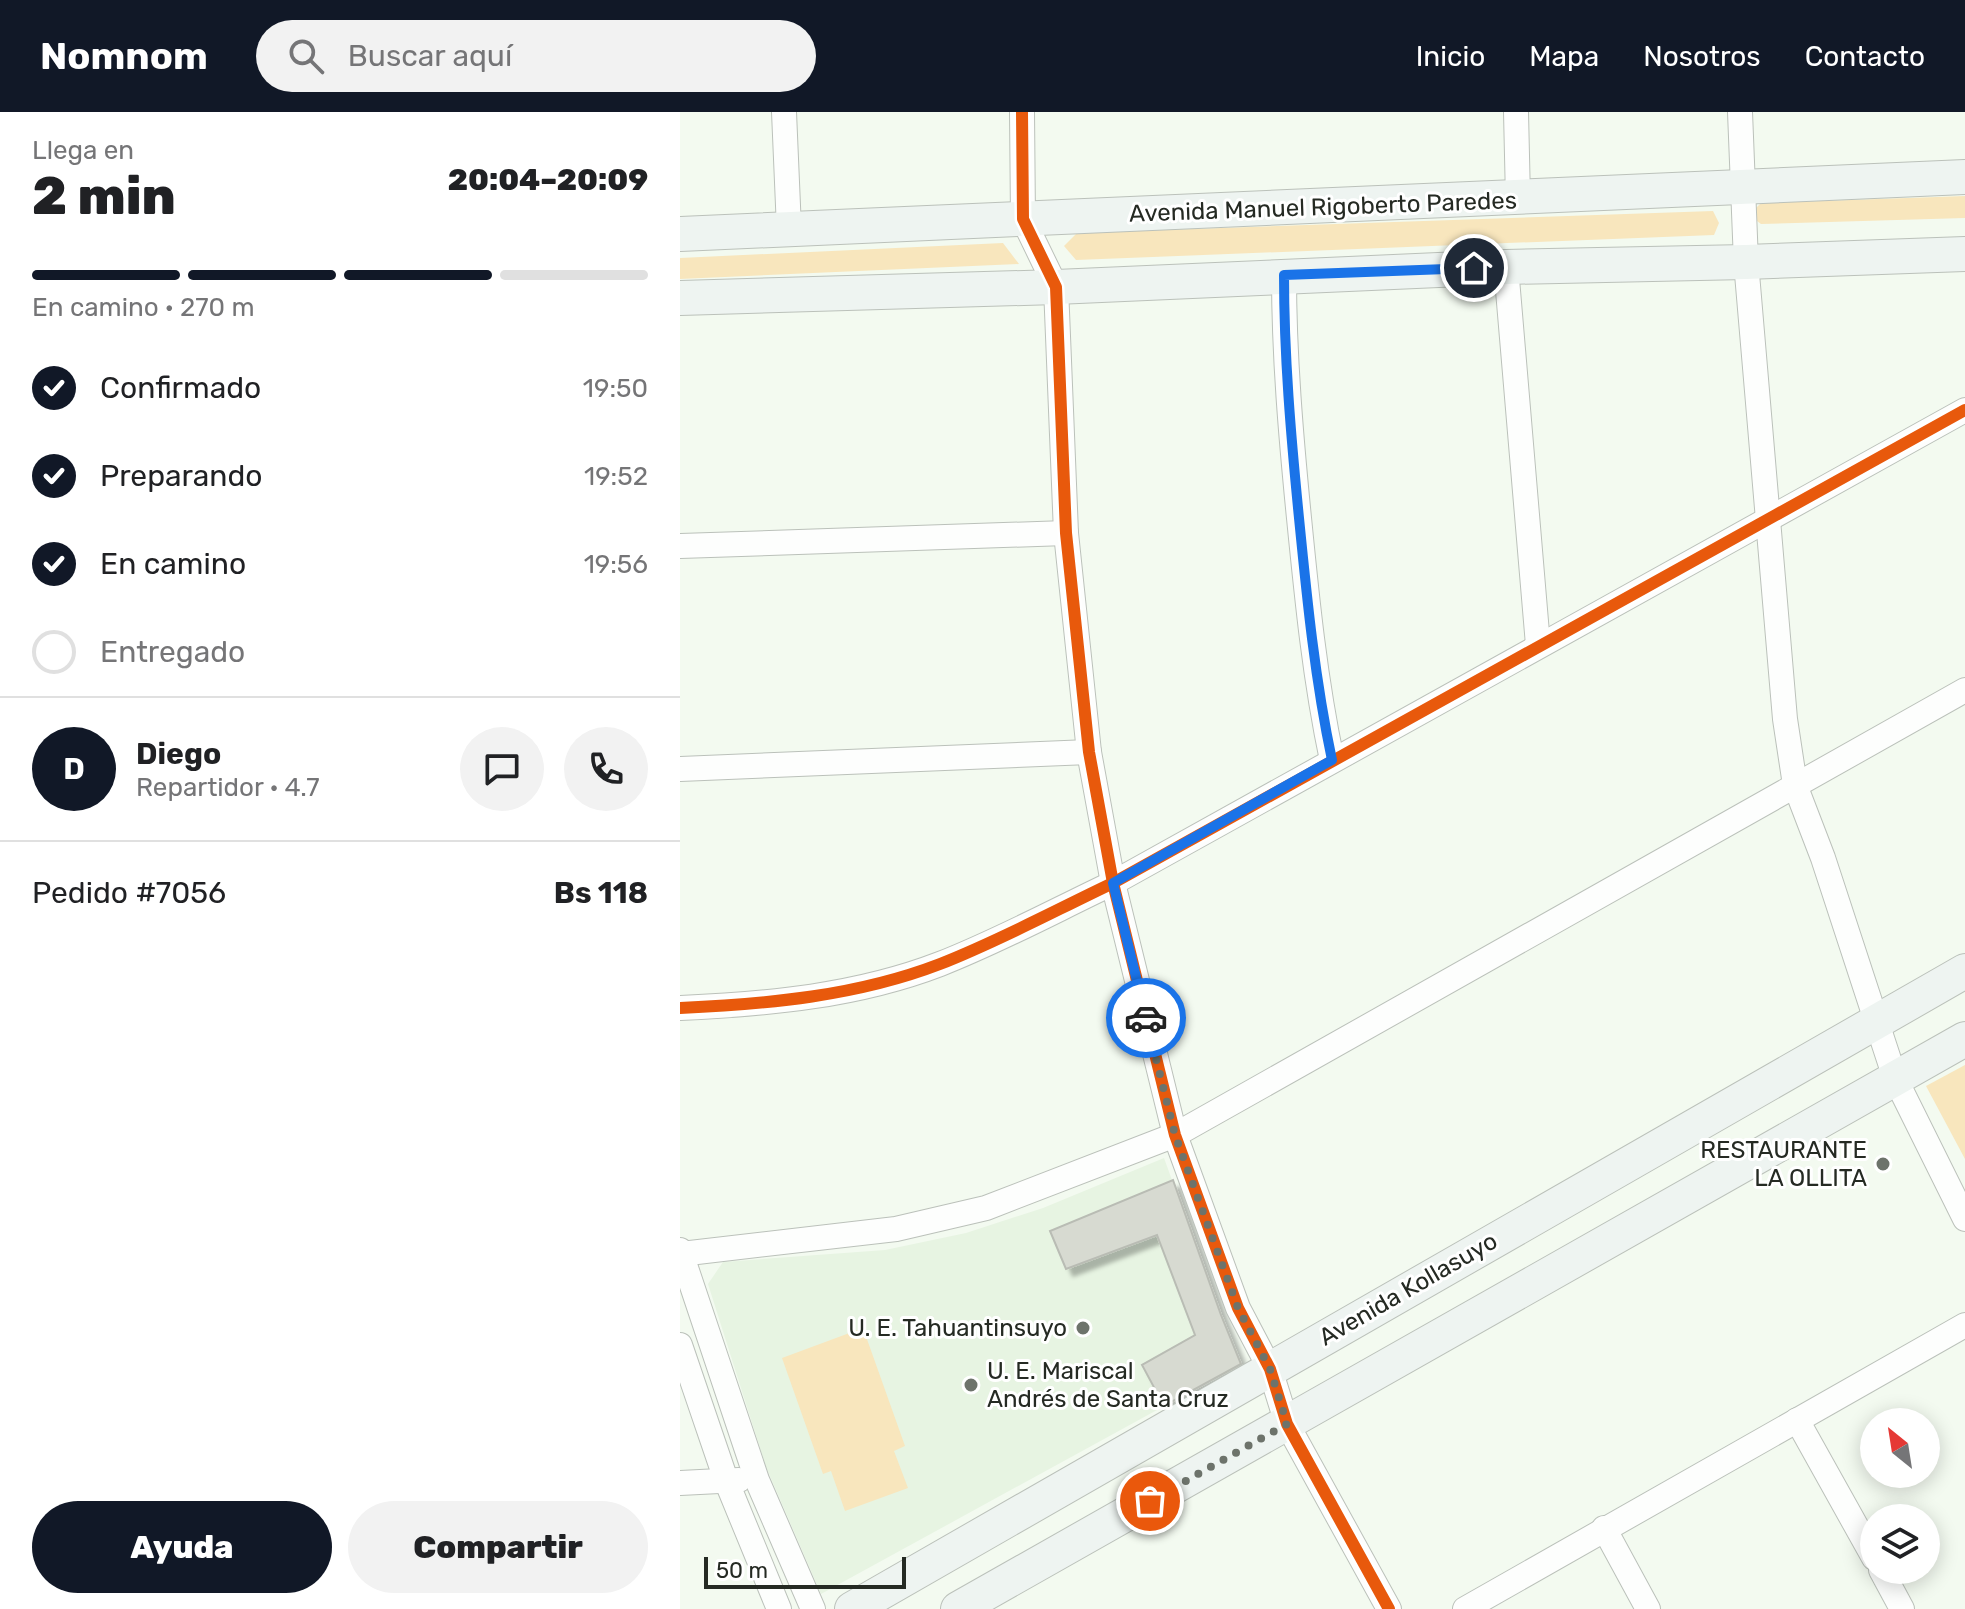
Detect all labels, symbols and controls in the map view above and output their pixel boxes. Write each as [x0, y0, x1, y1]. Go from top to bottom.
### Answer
search box [256, 20, 816, 92]
text: Nomnom [40, 33, 208, 79]
icon: search [284, 34, 328, 78]
text: Buscar aquí [348, 38, 512, 74]
text: Inicio [1416, 40, 1485, 73]
text: Mapa [1529, 40, 1599, 73]
text: Nosotros [1643, 40, 1761, 73]
text: Contacto [1805, 40, 1925, 73]
text: Llega en [32, 135, 134, 166]
text: 20:04–20:09 [448, 162, 648, 198]
text: 2 min [32, 165, 176, 227]
street label: Avenida Manuel Rigoberto Paredes [1129, 186, 1517, 228]
pin [1440, 234, 1508, 302]
icon: home [1452, 246, 1496, 290]
text: En camino · 270 m [32, 292, 255, 323]
icon: check [32, 366, 76, 410]
text: Confirmado [100, 370, 261, 406]
text: 19:50 [583, 373, 648, 404]
icon: check [32, 454, 76, 498]
text: Preparando [100, 458, 263, 494]
text: 19:52 [584, 461, 648, 492]
icon: check [32, 542, 76, 586]
text: En camino [100, 546, 246, 582]
text: 19:56 [584, 549, 648, 580]
text: Entregado [100, 634, 245, 670]
button: chat [460, 727, 544, 811]
button: phone [564, 727, 648, 811]
text: Diego [136, 736, 221, 772]
text: D [63, 751, 85, 787]
text: Repartidor · 4.7 [136, 772, 319, 803]
text: Pedido #7056 [32, 875, 226, 911]
text: Bs 118 [554, 875, 648, 911]
courier [1106, 978, 1186, 1058]
icon: car [1124, 996, 1168, 1040]
place label: RESTAURANTE LA OLLITA [1700, 1136, 1867, 1192]
marker: RESTAURANTE LA OLLITA [1874, 1155, 1892, 1173]
street label: Avenida Kollasuyo [1314, 1227, 1502, 1351]
place label: U. E. Tahuantinsuyo [848, 1314, 1067, 1342]
marker: U. E. Tahuantinsuyo [1074, 1319, 1092, 1337]
place label: U. E. Mariscal Andrés de Santa Cruz [987, 1357, 1229, 1413]
marker: U. E. Mariscal Andrés de Santa Cruz [962, 1376, 980, 1394]
north arrow [1860, 1408, 1940, 1488]
map controls [1860, 1408, 1940, 1584]
pin [1116, 1467, 1184, 1535]
icon: bag [1128, 1479, 1172, 1523]
button: Ayuda [32, 1501, 332, 1593]
button: Compartir [348, 1501, 648, 1593]
button: layers [1860, 1504, 1940, 1584]
scale bar [704, 1553, 906, 1589]
text: 50 m [716, 1557, 768, 1584]

